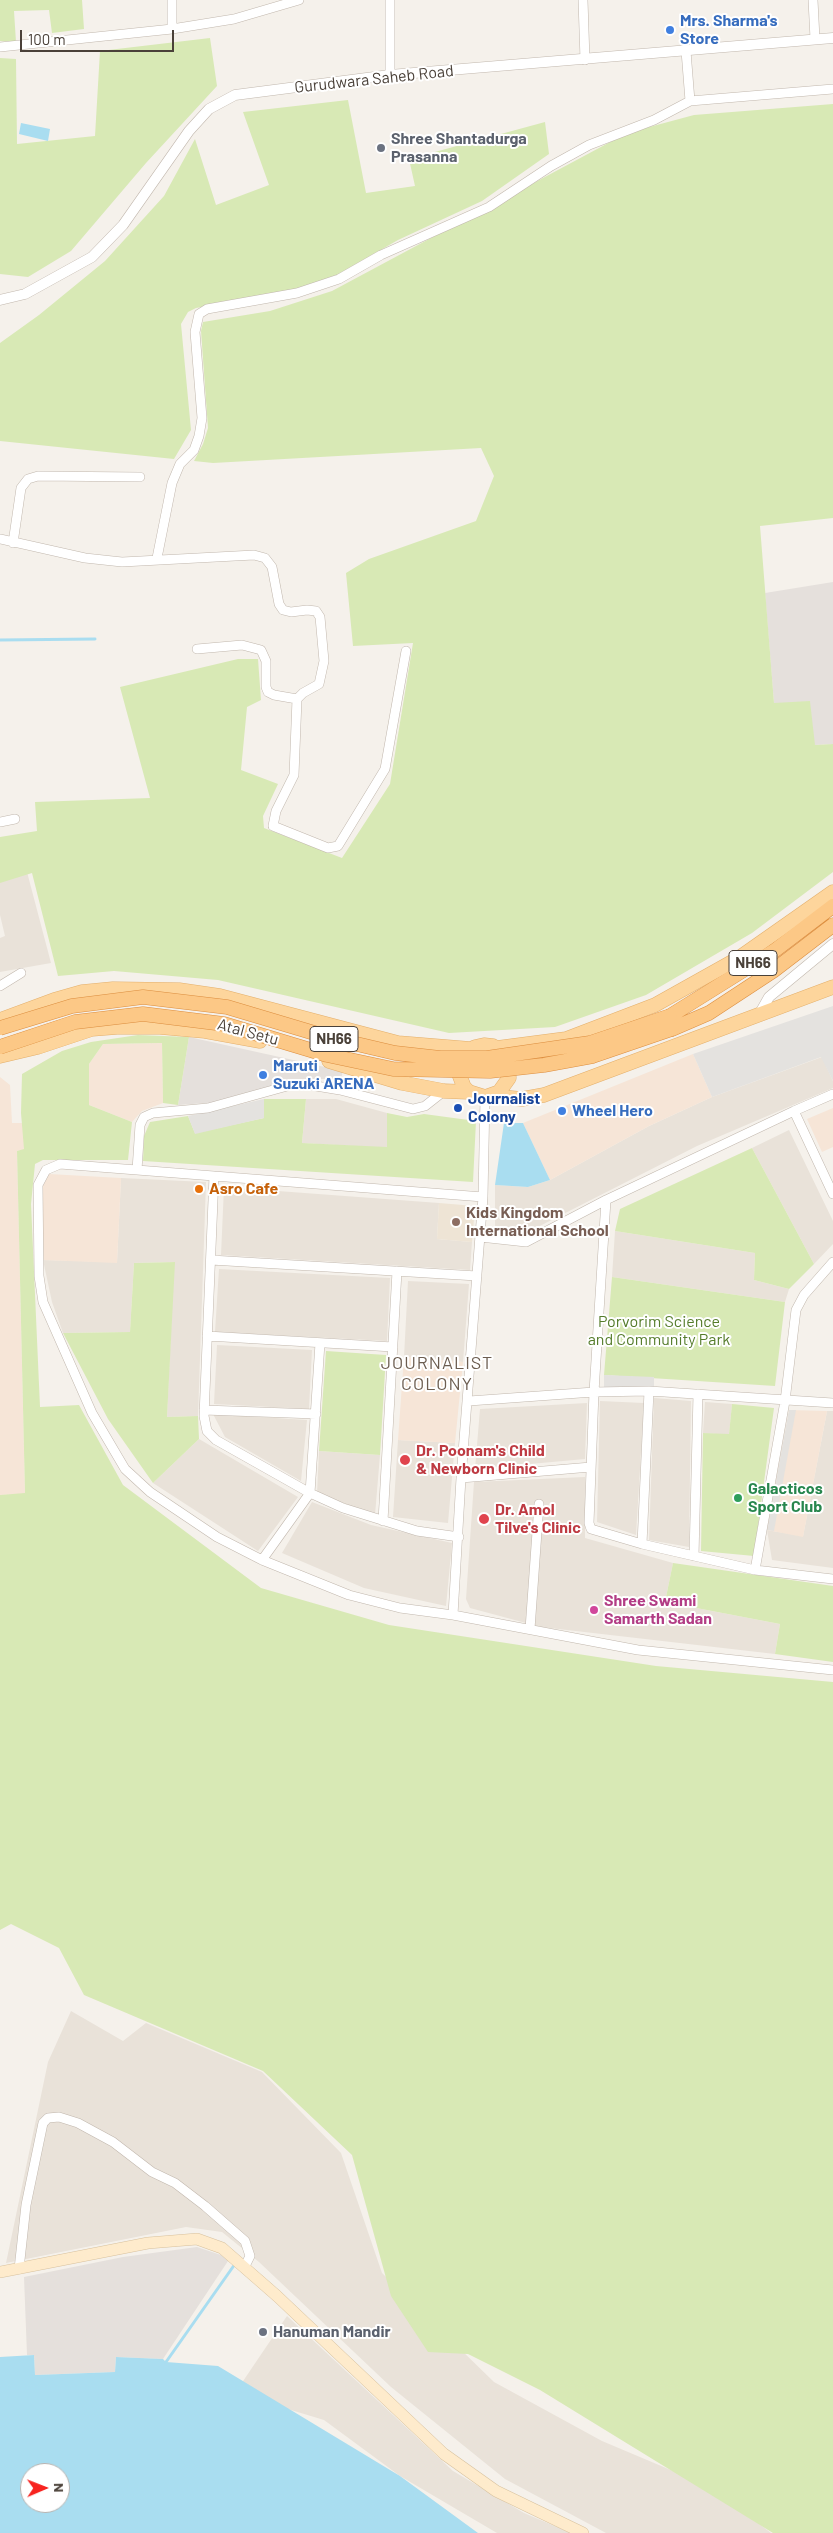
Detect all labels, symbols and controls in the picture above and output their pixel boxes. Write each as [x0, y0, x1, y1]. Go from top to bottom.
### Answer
place label: Mrs. Sharma's Store [680, 11, 778, 49]
scale bar [22, 20, 176, 52]
marker: Mrs. Sharma's Store [664, 24, 676, 36]
text: 100 m [28, 30, 66, 48]
street label: Gurudwara Saheb Road [293, 61, 455, 97]
place label: Shree Shantadurga Prasanna [391, 129, 527, 167]
marker: Shree Shantadurga Prasanna [375, 142, 387, 154]
road number: NH66 [729, 950, 777, 976]
street label: Atal Setu [215, 1015, 281, 1049]
road number: NH66 [310, 1026, 358, 1052]
place label: Maruti Suzuki ARENA [273, 1056, 374, 1094]
marker: Maruti Suzuki ARENA [257, 1069, 269, 1081]
place label: Journalist Colony [468, 1089, 540, 1127]
place label: Wheel Hero [572, 1101, 653, 1121]
marker: Journalist Colony [452, 1102, 464, 1114]
marker: Wheel Hero [556, 1105, 568, 1117]
place label: Asro Cafe [209, 1179, 278, 1199]
marker: Asro Cafe [193, 1183, 205, 1195]
place label: Kids Kingdom International School [466, 1203, 609, 1241]
marker: Kids Kingdom International School [450, 1216, 462, 1228]
park label: Porvorim Science and Community Park [588, 1312, 730, 1350]
district label: JOURNALIST COLONY [380, 1352, 494, 1395]
place label: Dr. Poonam's Child & Newborn Clinic [416, 1441, 545, 1479]
marker: Dr. Poonam's Child & Newborn Clinic [398, 1453, 412, 1467]
place label: Galacticos Sport Club [748, 1479, 823, 1517]
marker: Galacticos Sport Club [732, 1492, 744, 1504]
place label: Dr. Amol Tilve's Clinic [495, 1500, 581, 1538]
marker: Dr. Amol Tilve's Clinic [477, 1512, 491, 1526]
place label: Shree Swami Samarth Sadan [604, 1591, 712, 1629]
marker: Shree Swami Samarth Sadan [588, 1604, 600, 1616]
place label: Hanuman Mandir [273, 2322, 391, 2342]
marker: Hanuman Mandir [257, 2326, 269, 2338]
north arrow [20, 2463, 70, 2513]
text: N [51, 2483, 68, 2493]

